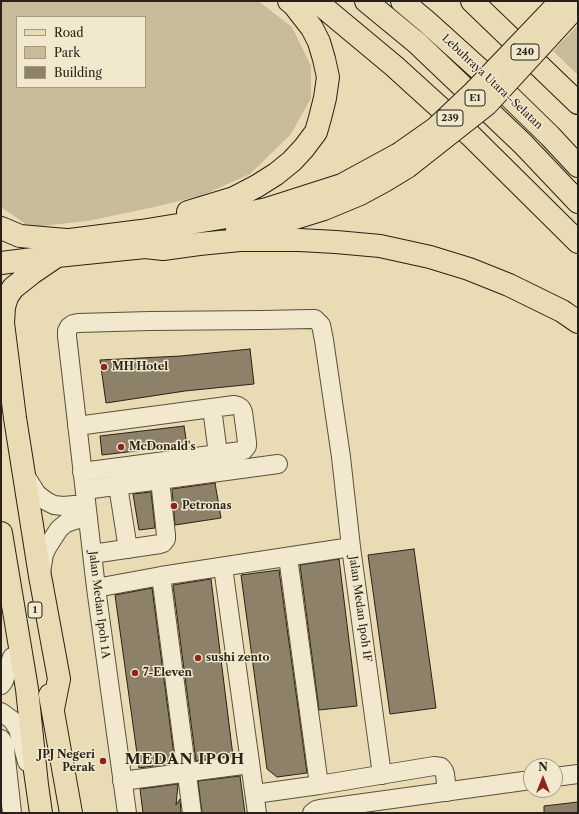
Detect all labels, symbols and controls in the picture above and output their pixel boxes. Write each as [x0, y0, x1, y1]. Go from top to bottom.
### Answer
legend [16, 16, 146, 88]
text: Road [54, 25, 84, 40]
street label: Lebuhraya Utara–Selatan [439, 32, 545, 132]
road number: 240 [511, 44, 539, 60]
text: Park [54, 45, 80, 60]
text: Building [54, 65, 102, 80]
road number: E1 [465, 90, 485, 106]
road number: 239 [437, 110, 463, 126]
place label: MH Hotel [112, 360, 168, 374]
marker: MH Hotel [99, 362, 109, 372]
place label: McDonald's [129, 440, 195, 454]
marker: McDonald's [116, 442, 126, 452]
place label: Petronas [182, 499, 232, 513]
marker: Petronas [169, 501, 179, 511]
street label: Jalan Medan Ipoh 1A [86, 550, 112, 660]
street label: Jalan Medan Ipoh 1F [346, 555, 374, 663]
road number: 1 [28, 602, 42, 618]
place label: sushi zento [206, 651, 269, 665]
marker: sushi zento [193, 653, 203, 663]
place label: 7-Eleven [143, 666, 192, 680]
marker: 7-Eleven [130, 668, 140, 678]
place label: JPJ Negeri Perak [38, 748, 95, 774]
district label: MEDAN IPOH [125, 751, 245, 769]
marker: JPJ Negeri Perak [98, 756, 108, 766]
north arrow [523, 758, 563, 798]
text: N [538, 760, 548, 774]

